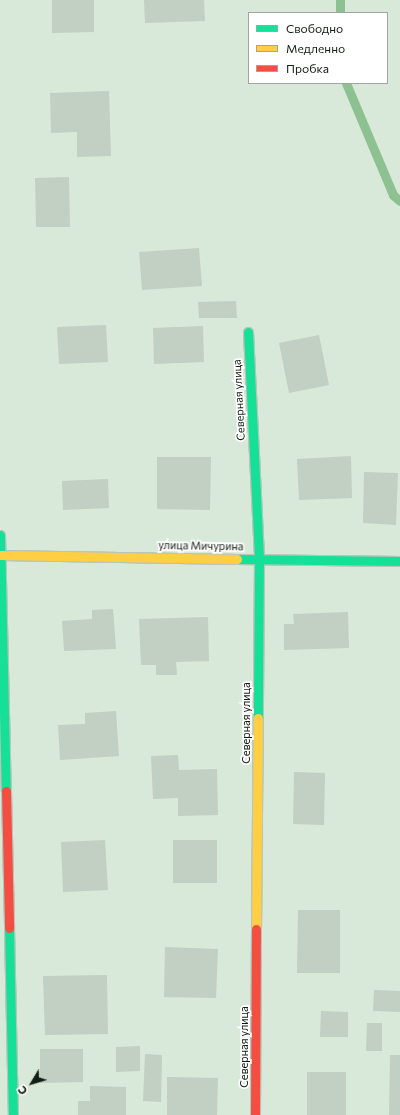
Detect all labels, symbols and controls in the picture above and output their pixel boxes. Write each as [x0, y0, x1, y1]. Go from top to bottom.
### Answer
legend [248, 12, 388, 84]
text: Свободно [286, 21, 343, 35]
text: Медленно [286, 41, 345, 55]
text: Пробка [286, 61, 329, 75]
street label: Северная улица [230, 359, 248, 441]
street label: улица Мичурина [158, 539, 244, 553]
street label: Северная улица [239, 682, 253, 764]
street label: Северная улица [237, 1006, 251, 1088]
north arrow [12, 1063, 52, 1103]
text: С [15, 1084, 30, 1098]

